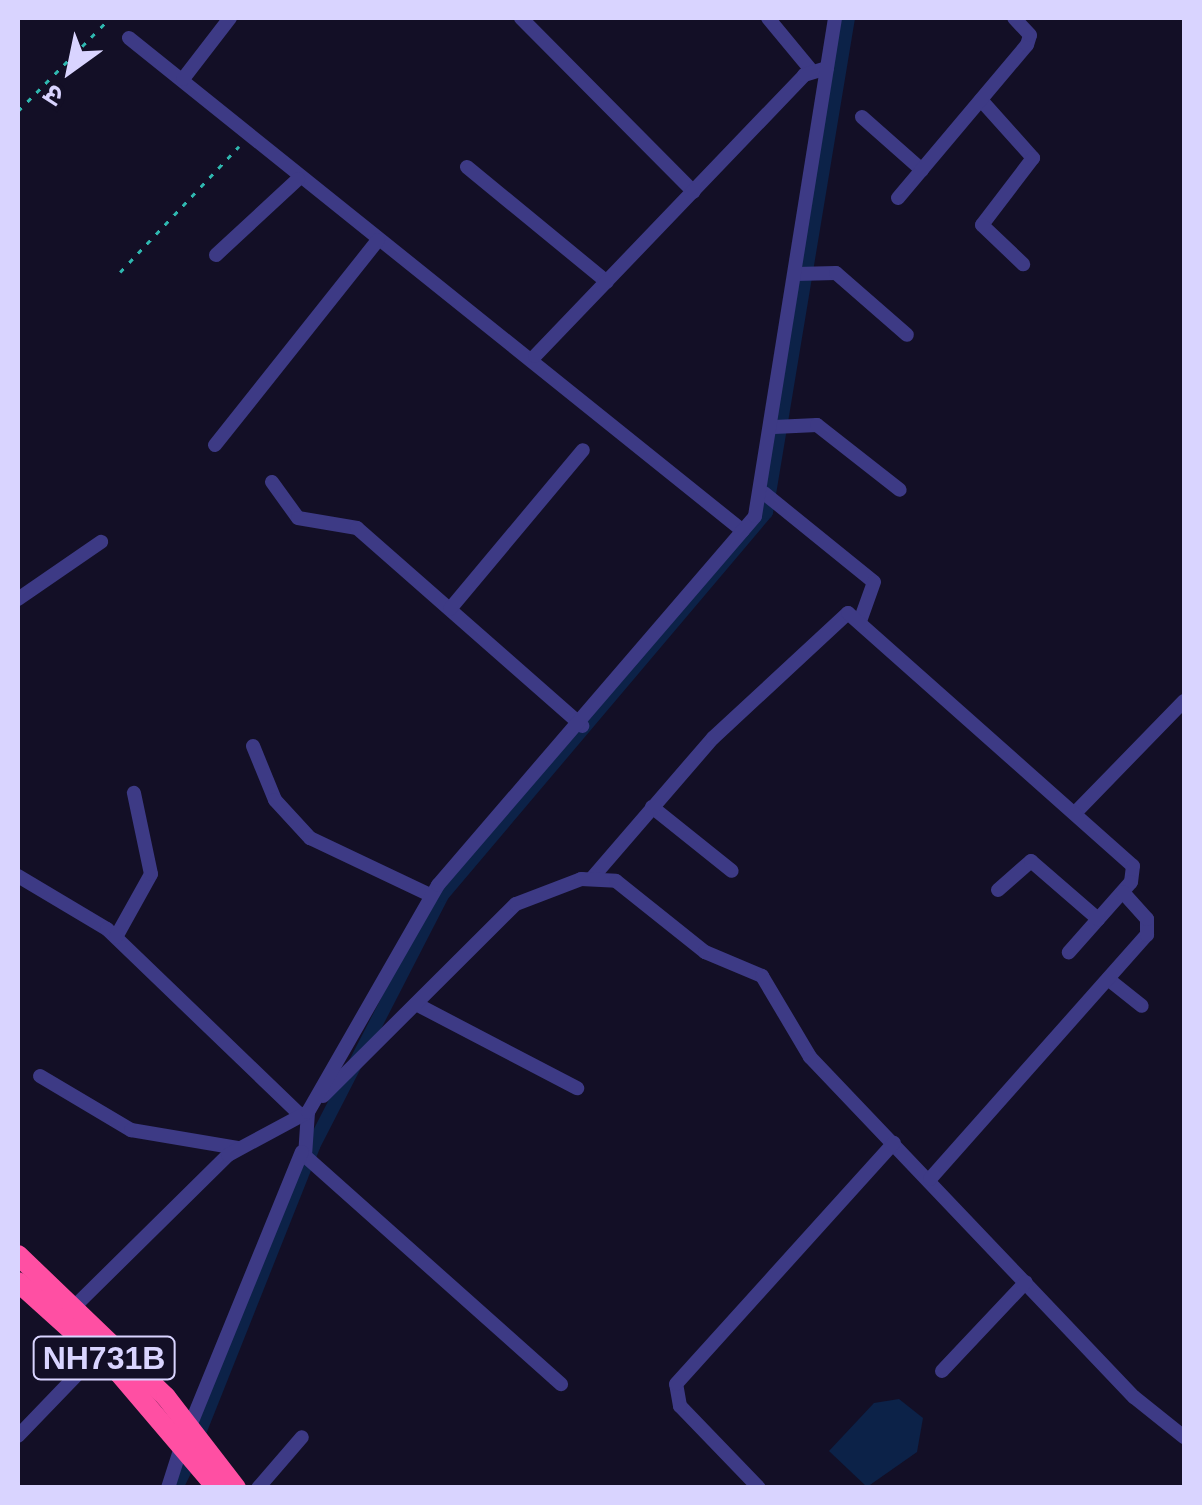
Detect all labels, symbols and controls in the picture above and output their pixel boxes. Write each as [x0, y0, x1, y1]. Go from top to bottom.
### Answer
north arrow [20, 20, 120, 120]
text: उ [38, 78, 69, 113]
road number: NH731B [32, 1331, 176, 1385]

